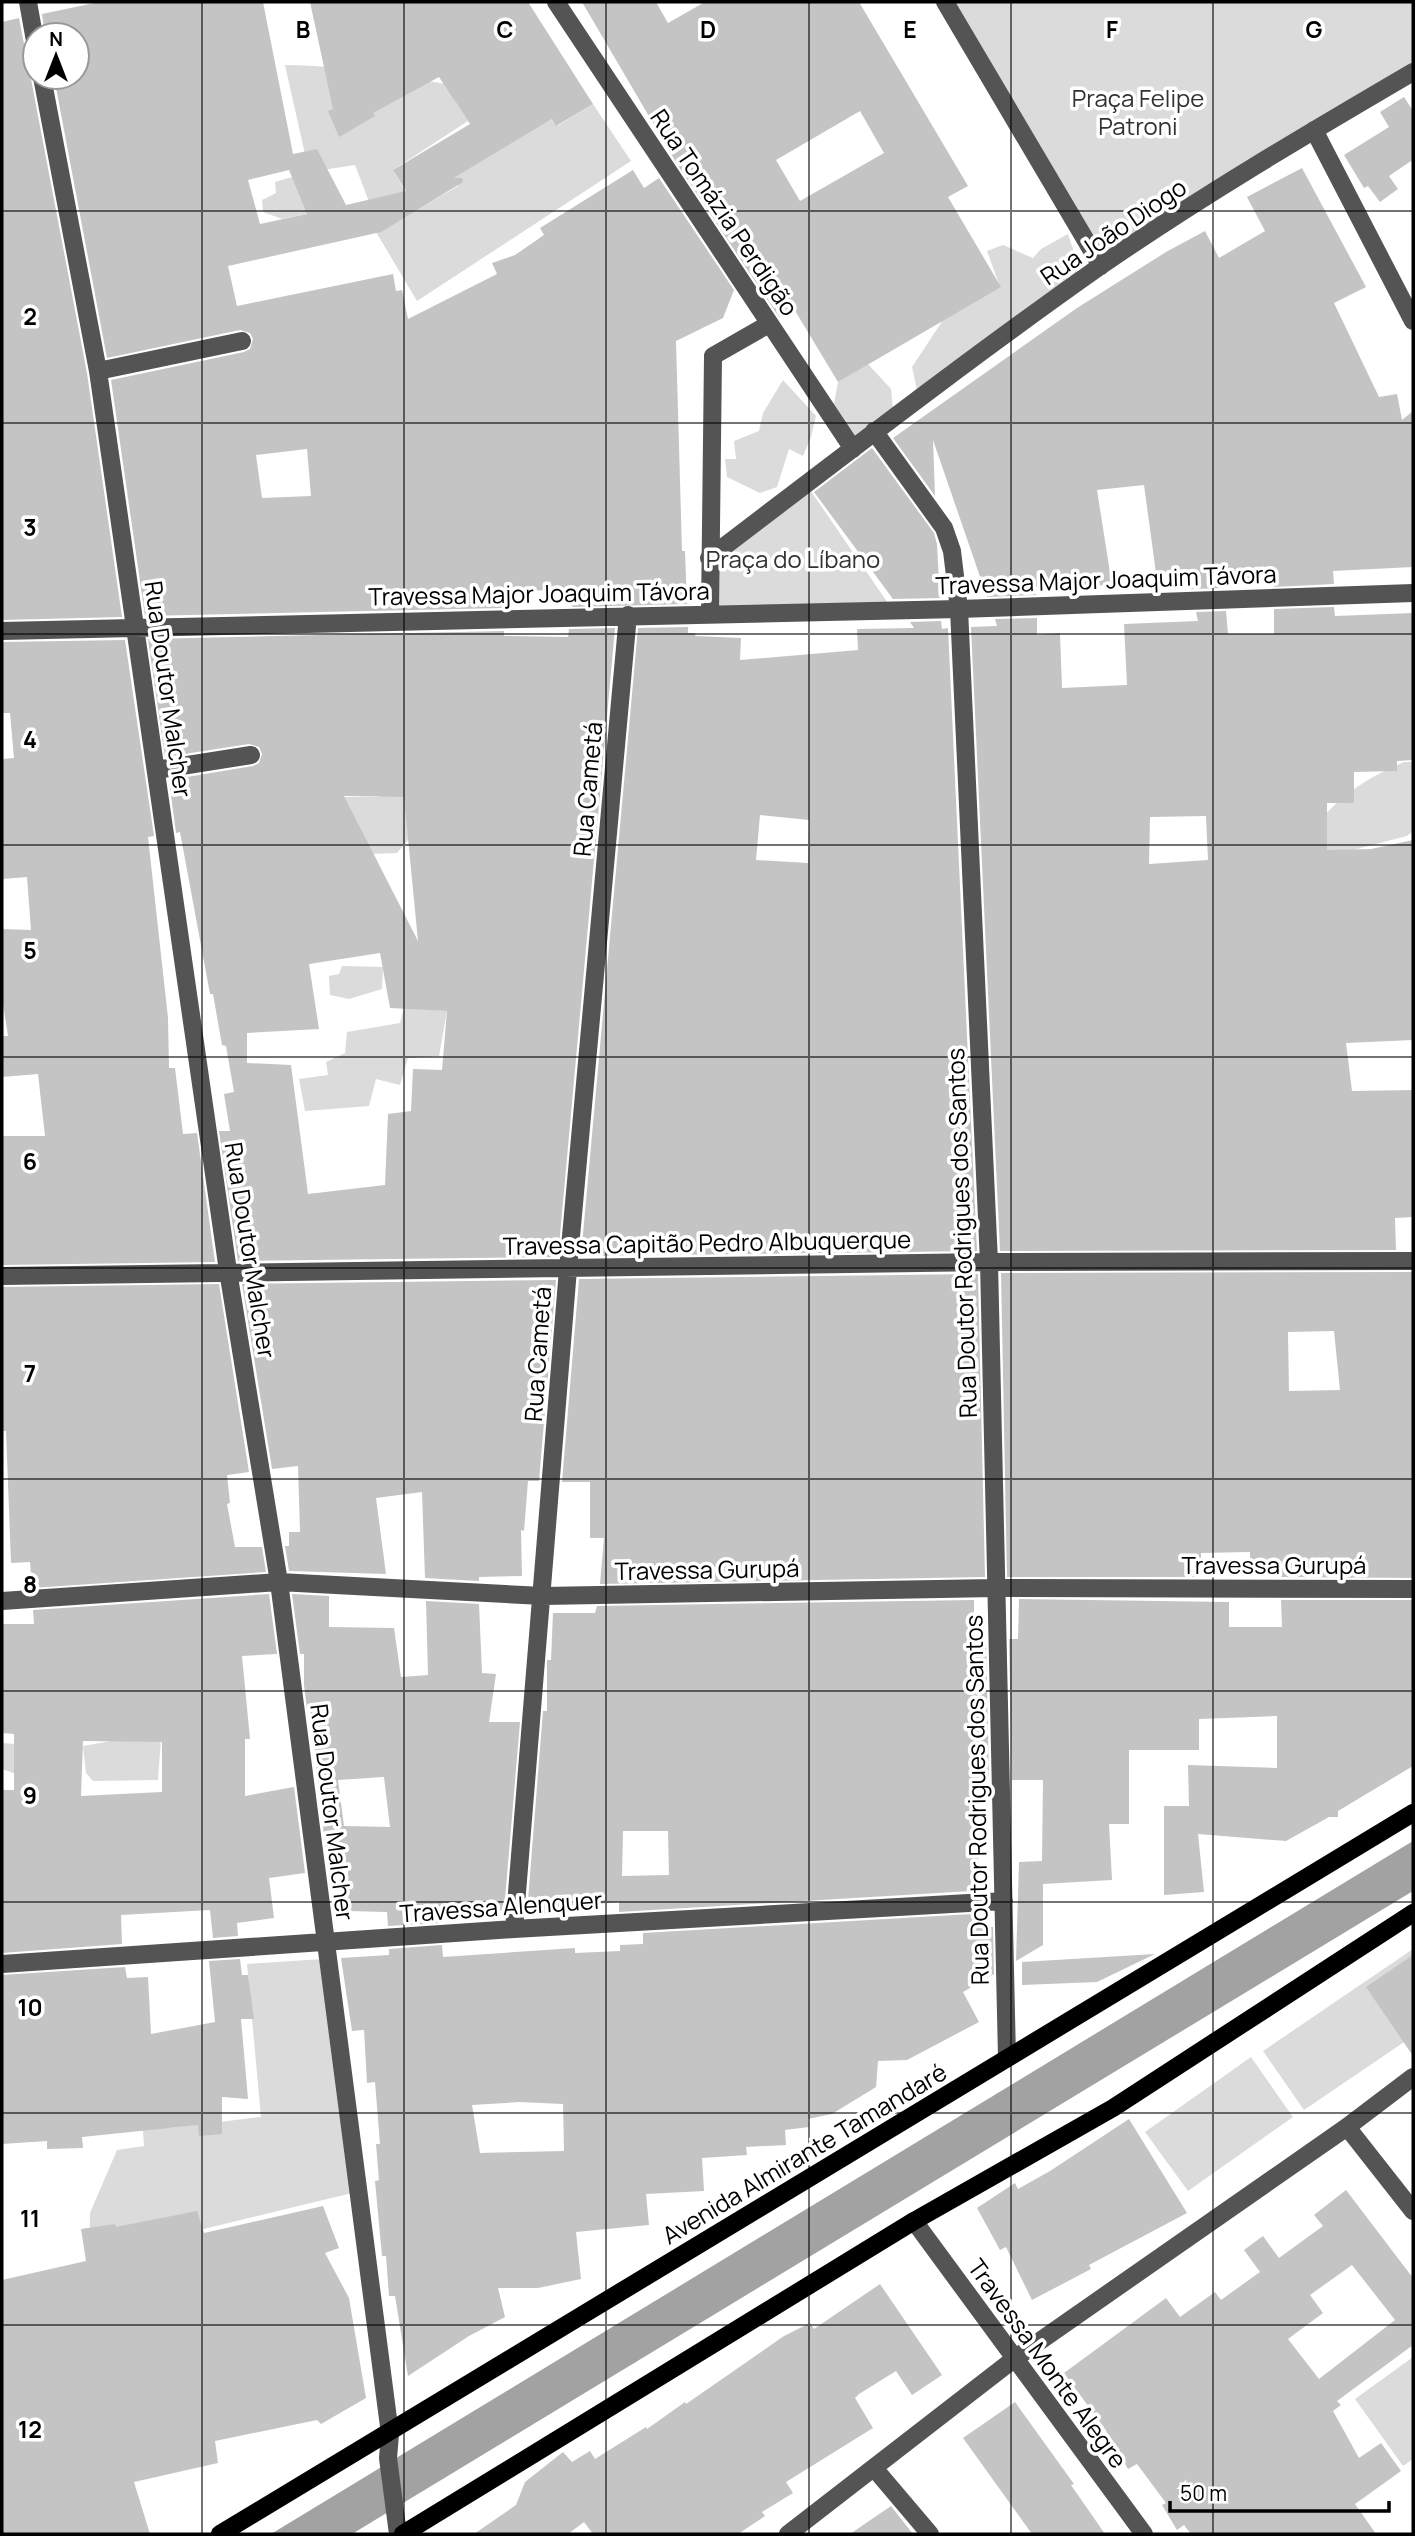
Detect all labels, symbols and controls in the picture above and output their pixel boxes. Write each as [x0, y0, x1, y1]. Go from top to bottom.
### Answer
text: B [296, 13, 310, 45]
text: C [497, 13, 514, 45]
text: D [700, 13, 716, 45]
text: E [903, 13, 917, 45]
text: F [1106, 13, 1118, 45]
text: G [1306, 13, 1323, 45]
north arrow [21, 21, 91, 91]
text: N [49, 26, 63, 52]
park label: Praça Felipe Patroni [1072, 81, 1204, 142]
street label: Rua Tomázia Perdigão [643, 102, 807, 322]
street label: Rua João Diogo [1034, 170, 1192, 292]
text: 2 [23, 300, 37, 332]
text: 3 [23, 511, 37, 543]
park label: Praça do Líbano [706, 542, 880, 575]
street label: Travessa Major Joaquim Távora [935, 557, 1277, 601]
street label: Travessa Major Joaquim Távora [368, 574, 710, 612]
street label: Rua Doutor Malcher [137, 579, 201, 800]
street label: Rua Cametá [565, 720, 609, 858]
text: 4 [23, 723, 37, 755]
text: 5 [23, 934, 37, 966]
street label: Rua Doutor Rodrigues dos Santos [938, 1047, 984, 1419]
street label: Rua Doutor Malcher [218, 1140, 284, 1361]
text: 6 [23, 1145, 37, 1177]
street label: Travessa Capitão Pedro Albuquerque [503, 1222, 911, 1262]
street label: Rua Cametá [516, 1285, 558, 1423]
text: 7 [24, 1357, 36, 1389]
street label: Travessa Gurupá [1182, 1548, 1366, 1581]
street label: Travessa Gurupá [614, 1551, 800, 1587]
text: 8 [23, 1568, 37, 1600]
street label: Rua Doutor Rodrigues dos Santos [956, 1615, 996, 1985]
street label: Rua Doutor Malcher [303, 1702, 363, 1923]
text: 9 [23, 1779, 37, 1811]
street label: Travessa Alenquer [399, 1882, 604, 1930]
text: 10 [17, 1991, 43, 2023]
street label: Avenida Almirante Tamandaré [656, 2055, 952, 2251]
text: 11 [20, 2202, 40, 2234]
street label: Travessa Monte Alegre [961, 2252, 1135, 2474]
text: 12 [18, 2413, 42, 2445]
scale bar [1170, 2470, 1389, 2514]
text: 50 m [1180, 2479, 1227, 2507]

